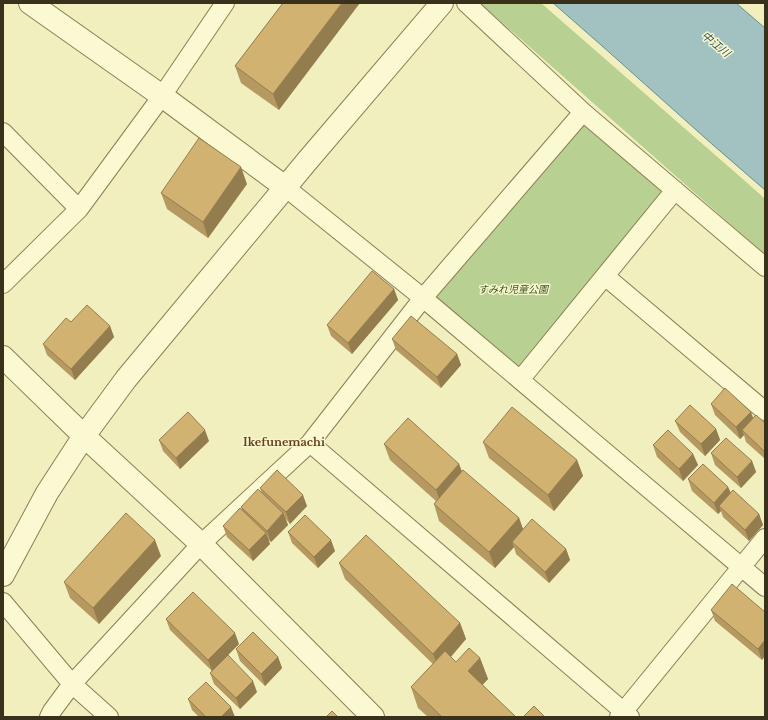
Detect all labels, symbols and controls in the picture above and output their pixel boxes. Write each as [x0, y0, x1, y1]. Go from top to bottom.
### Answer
water label: 中江川 [699, 28, 734, 61]
park label: すみれ児童公園 [478, 283, 550, 296]
district label: Ikefunemachi [243, 435, 325, 449]

